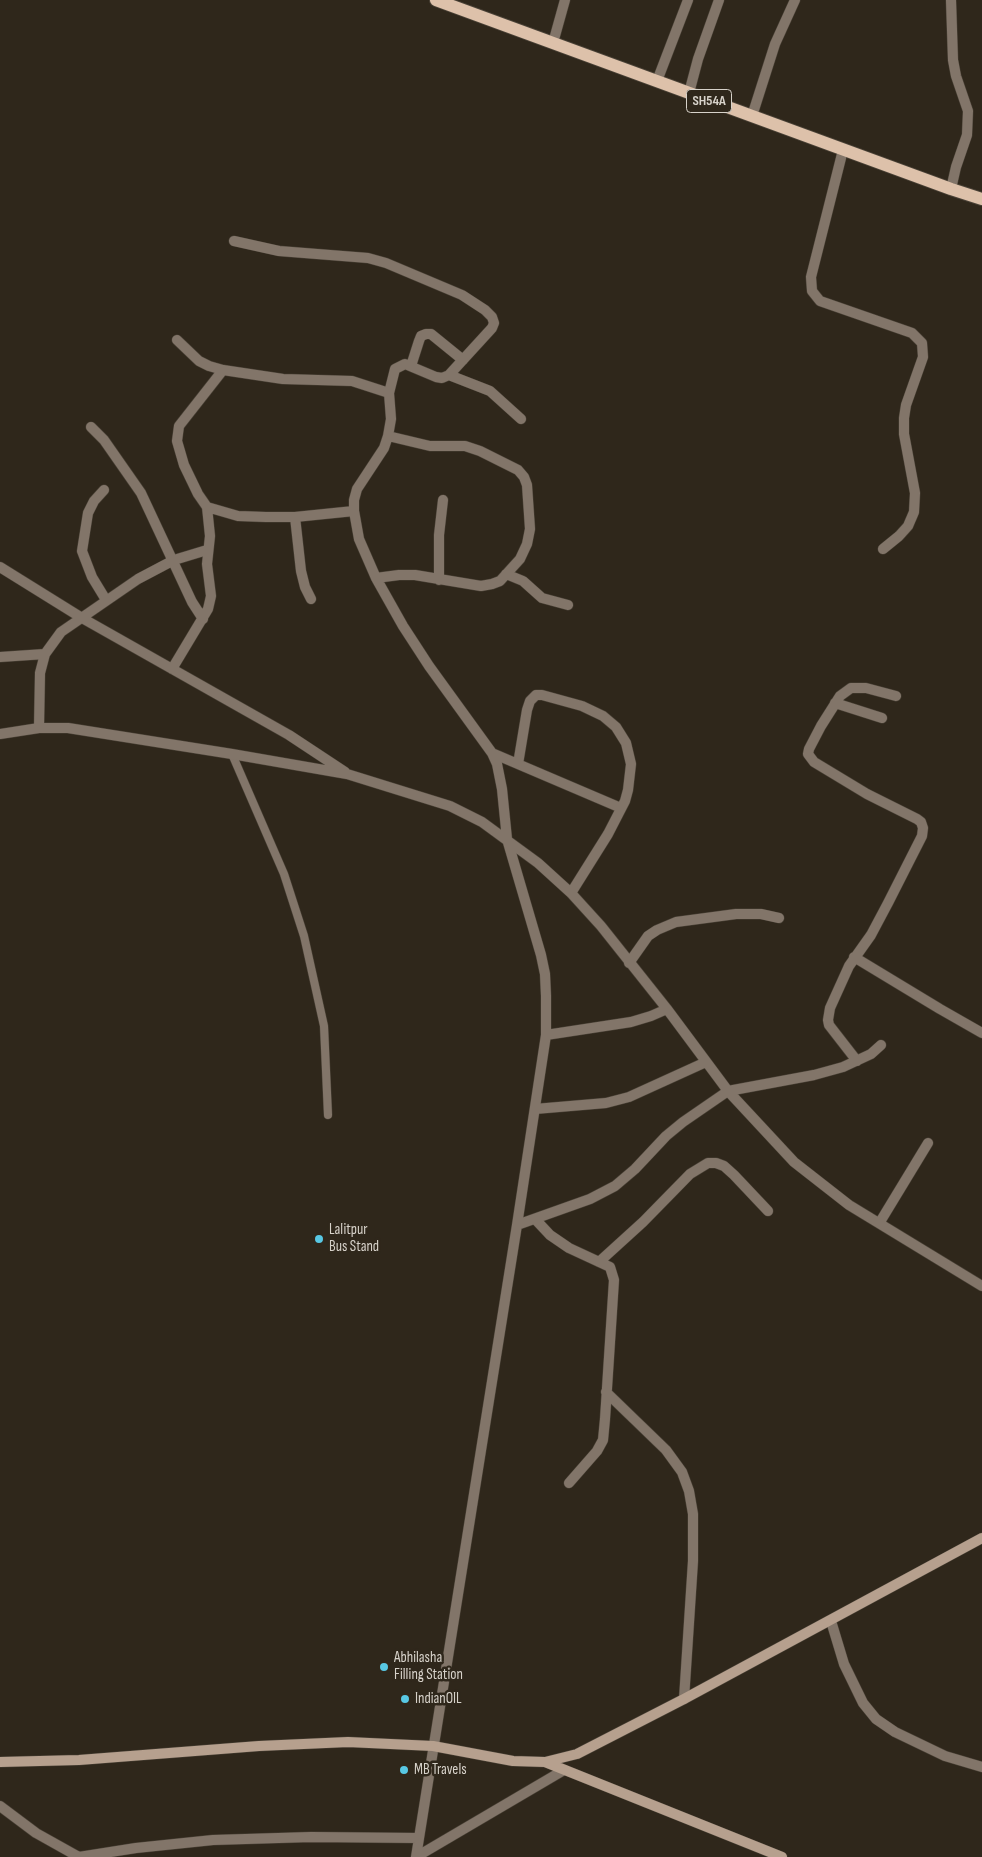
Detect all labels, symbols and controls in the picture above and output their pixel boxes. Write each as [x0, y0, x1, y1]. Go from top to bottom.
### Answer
road number: SH54A [686, 90, 732, 112]
place label: Lalitpur Bus Stand [329, 1221, 379, 1256]
marker: Lalitpur Bus Stand [313, 1233, 325, 1245]
place label: Abhilasha Filling Station [394, 1649, 463, 1684]
marker: Abhilasha Filling Station [378, 1661, 390, 1673]
place label: IndianOIL [415, 1690, 462, 1708]
marker: IndianOIL [399, 1693, 411, 1705]
place label: MB Travels [414, 1761, 467, 1779]
marker: MB Travels [398, 1764, 410, 1776]

